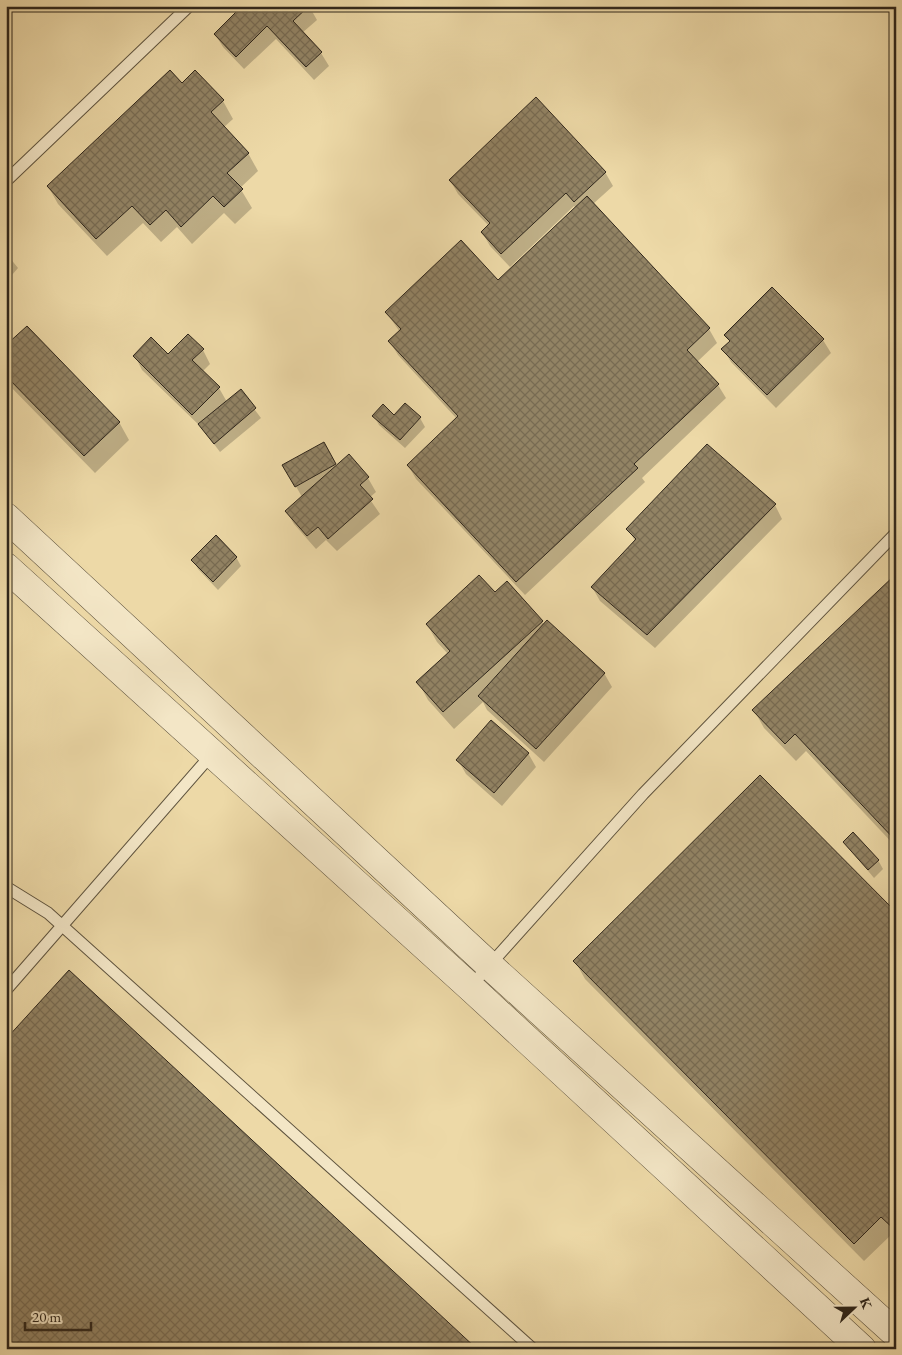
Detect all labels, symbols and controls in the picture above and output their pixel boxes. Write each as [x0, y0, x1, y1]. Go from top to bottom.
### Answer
north arrow [830, 1282, 880, 1332]
text: K [856, 1295, 877, 1312]
scale bar [25, 1300, 91, 1332]
text: 20 m [32, 1307, 61, 1326]

